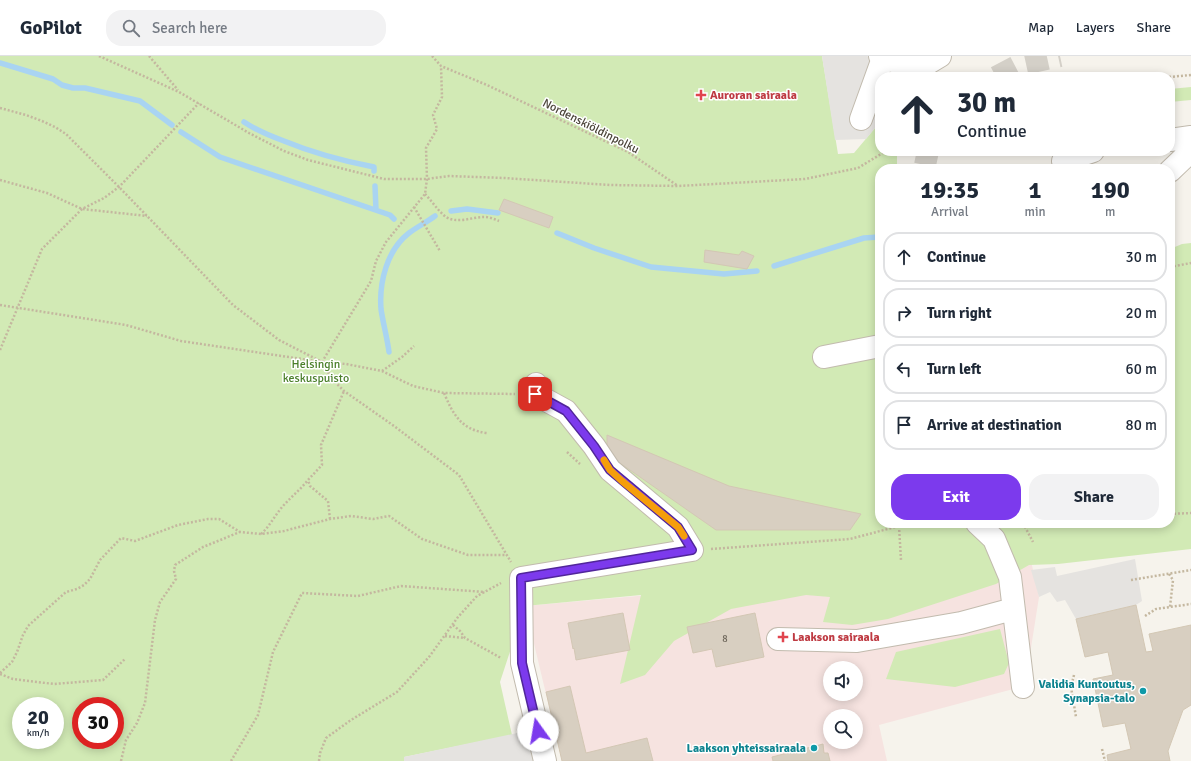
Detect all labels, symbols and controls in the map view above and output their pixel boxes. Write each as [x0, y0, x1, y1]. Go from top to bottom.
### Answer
search box [106, 10, 386, 46]
text: GoPilot [20, 16, 82, 40]
icon: search [120, 17, 142, 39]
text: Search here [152, 19, 228, 37]
text: Map [1028, 19, 1054, 36]
text: Layers [1076, 19, 1115, 36]
text: Share [1137, 19, 1171, 36]
text: 30 m [957, 86, 1016, 120]
place label: Auroran sairaala [710, 88, 797, 103]
icon: ahead [891, 88, 943, 140]
marker: Auroran sairaala [695, 89, 707, 101]
street label: Nordenskiöldinpolku [540, 96, 642, 157]
text: Continue [957, 120, 1027, 142]
text: 19:35 [920, 175, 979, 205]
text: 1 [1029, 175, 1041, 205]
text: 190 [1091, 175, 1130, 205]
text: Arrival [931, 204, 968, 220]
text: min [1025, 204, 1046, 220]
text: m [1105, 204, 1115, 220]
icon: ahead [893, 246, 915, 268]
text: Continue [927, 248, 986, 266]
text: 30 m [1126, 248, 1157, 266]
icon: right [893, 302, 915, 324]
text: Turn right [927, 304, 992, 322]
text: 20 m [1126, 304, 1157, 322]
park label: Helsingin keskuspuisto [283, 357, 349, 386]
icon: left [893, 358, 915, 380]
text: Turn left [927, 360, 981, 378]
text: 60 m [1126, 360, 1157, 378]
pin [518, 377, 552, 411]
icon: arrive [524, 383, 546, 405]
icon: arrive [893, 414, 915, 436]
text: Arrive at destination [927, 416, 1062, 434]
text: 80 m [1126, 416, 1157, 434]
button: Exit [891, 474, 1021, 520]
button: Share [1029, 474, 1159, 520]
place label: Laakson sairaala [792, 630, 880, 645]
marker: Laakson sairaala [777, 631, 789, 643]
house number: 8 [722, 633, 728, 645]
map controls [823, 661, 863, 749]
button: sound [823, 661, 863, 701]
place label: Validia Kuntoutus, Synapsia-talo [1038, 677, 1135, 706]
marker: Validia Kuntoutus, Synapsia-talo [1138, 686, 1148, 696]
speed limit sign: 30 [72, 697, 124, 749]
text: 20 [27, 705, 49, 730]
button: search [823, 709, 863, 749]
position arrow [517, 710, 559, 752]
text: km/h [27, 727, 49, 739]
place label: Laakson yhteissairaala [687, 741, 806, 756]
marker: Laakson yhteissairaala [809, 743, 819, 753]

